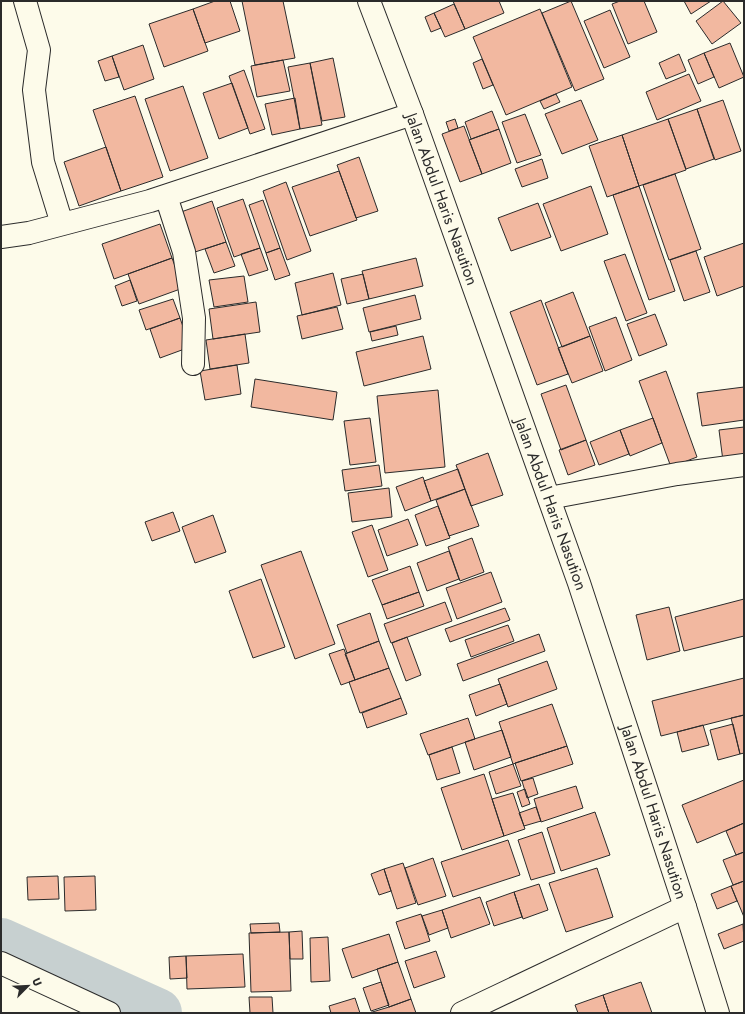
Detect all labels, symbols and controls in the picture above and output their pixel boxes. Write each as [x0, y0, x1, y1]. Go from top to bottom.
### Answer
street label: Jalan Abdul Haris Nasution [399, 108, 484, 288]
street label: Jalan Abdul Haris Nasution [508, 413, 593, 593]
street label: Jalan Abdul Haris Nasution [614, 720, 693, 902]
north arrow [8, 966, 48, 1006]
text: U [28, 975, 46, 989]

